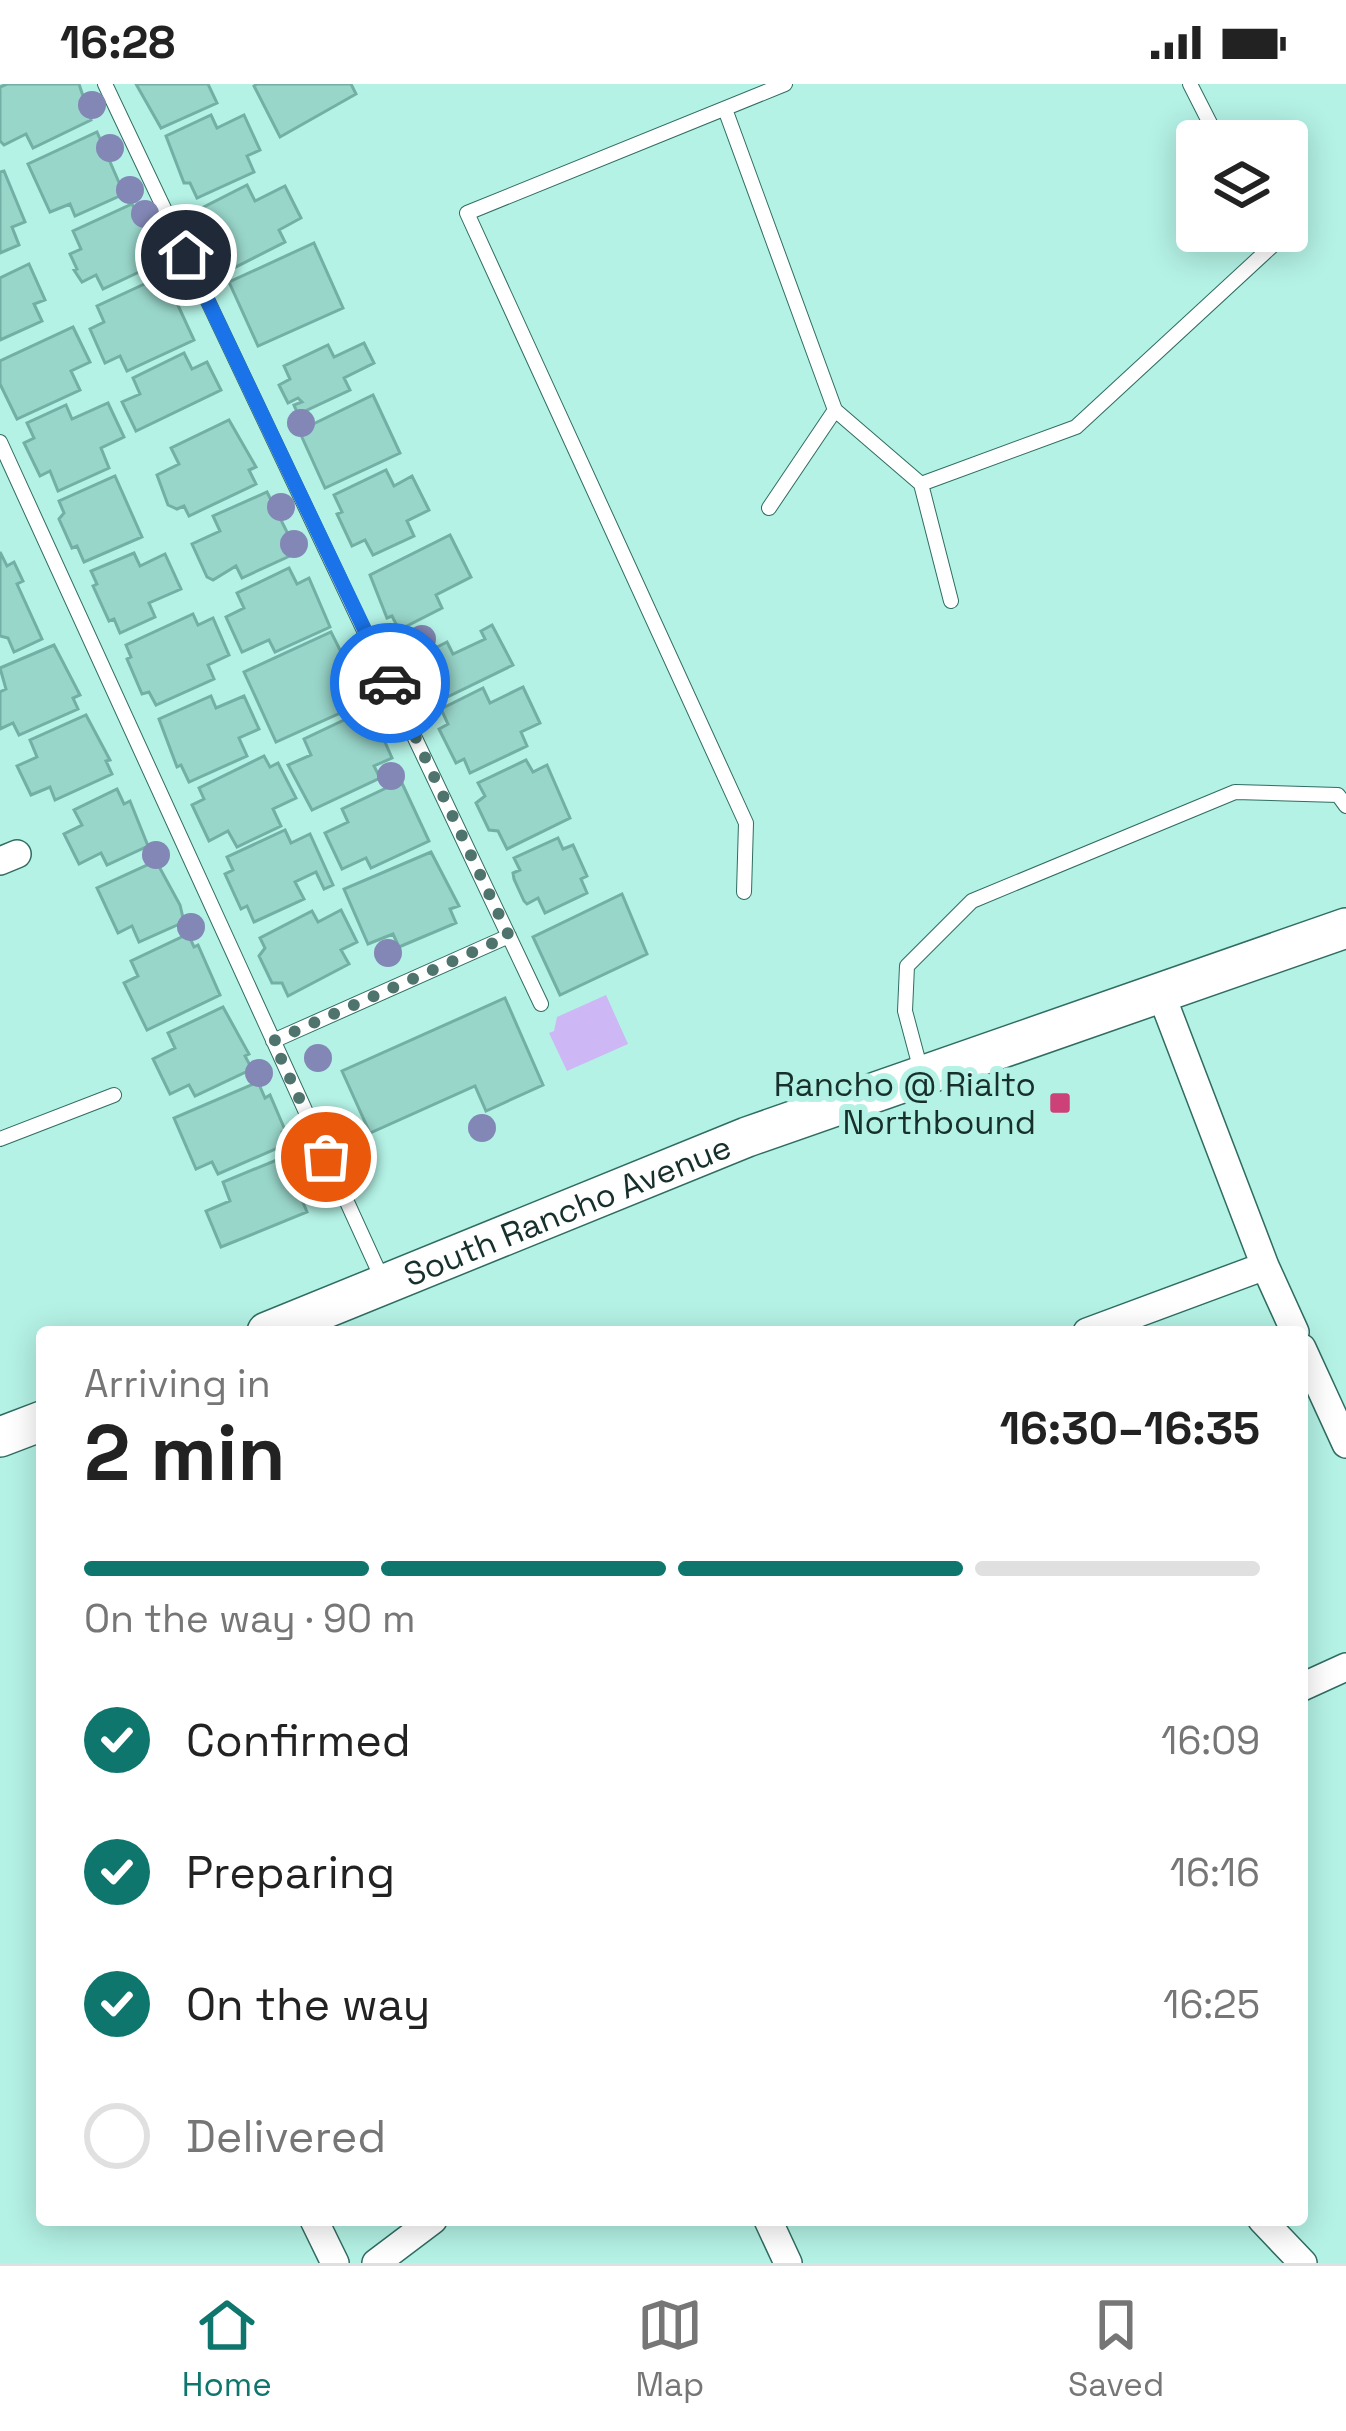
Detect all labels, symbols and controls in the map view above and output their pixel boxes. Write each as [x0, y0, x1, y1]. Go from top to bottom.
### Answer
text: 16:28 [60, 14, 175, 71]
map controls [1176, 120, 1308, 252]
button: layers [1176, 120, 1308, 252]
pin [135, 204, 237, 306]
icon: home [153, 222, 219, 288]
courier [330, 623, 450, 743]
icon: car [357, 650, 423, 716]
place label: Rancho @ Rialto Northbound [774, 1064, 1036, 1144]
marker: Rancho @ Rialto Northbound [1047, 1090, 1073, 1116]
pin [275, 1106, 377, 1208]
icon: bag [293, 1124, 359, 1190]
street label: South Rancho Avenue [398, 1126, 738, 1296]
text: Arriving in [84, 1359, 271, 1408]
text: 16:30–16:35 [1000, 1400, 1260, 1457]
text: 2 min [84, 1403, 286, 1503]
text: On the way · 90 m [84, 1594, 415, 1643]
icon: check [84, 1707, 150, 1773]
text: Confirmed [186, 1712, 411, 1769]
text: 16:09 [1161, 1716, 1260, 1765]
icon: check [84, 1839, 150, 1905]
text: Preparing [186, 1844, 395, 1901]
text: 16:16 [1170, 1848, 1260, 1897]
icon: check [84, 1971, 150, 2037]
text: On the way [186, 1976, 430, 2033]
text: 16:25 [1163, 1980, 1260, 2029]
text: Delivered [186, 2108, 386, 2165]
tab: Home [182, 2292, 272, 2406]
tab: Map [635, 2292, 704, 2406]
tab: Saved [1068, 2292, 1164, 2406]

